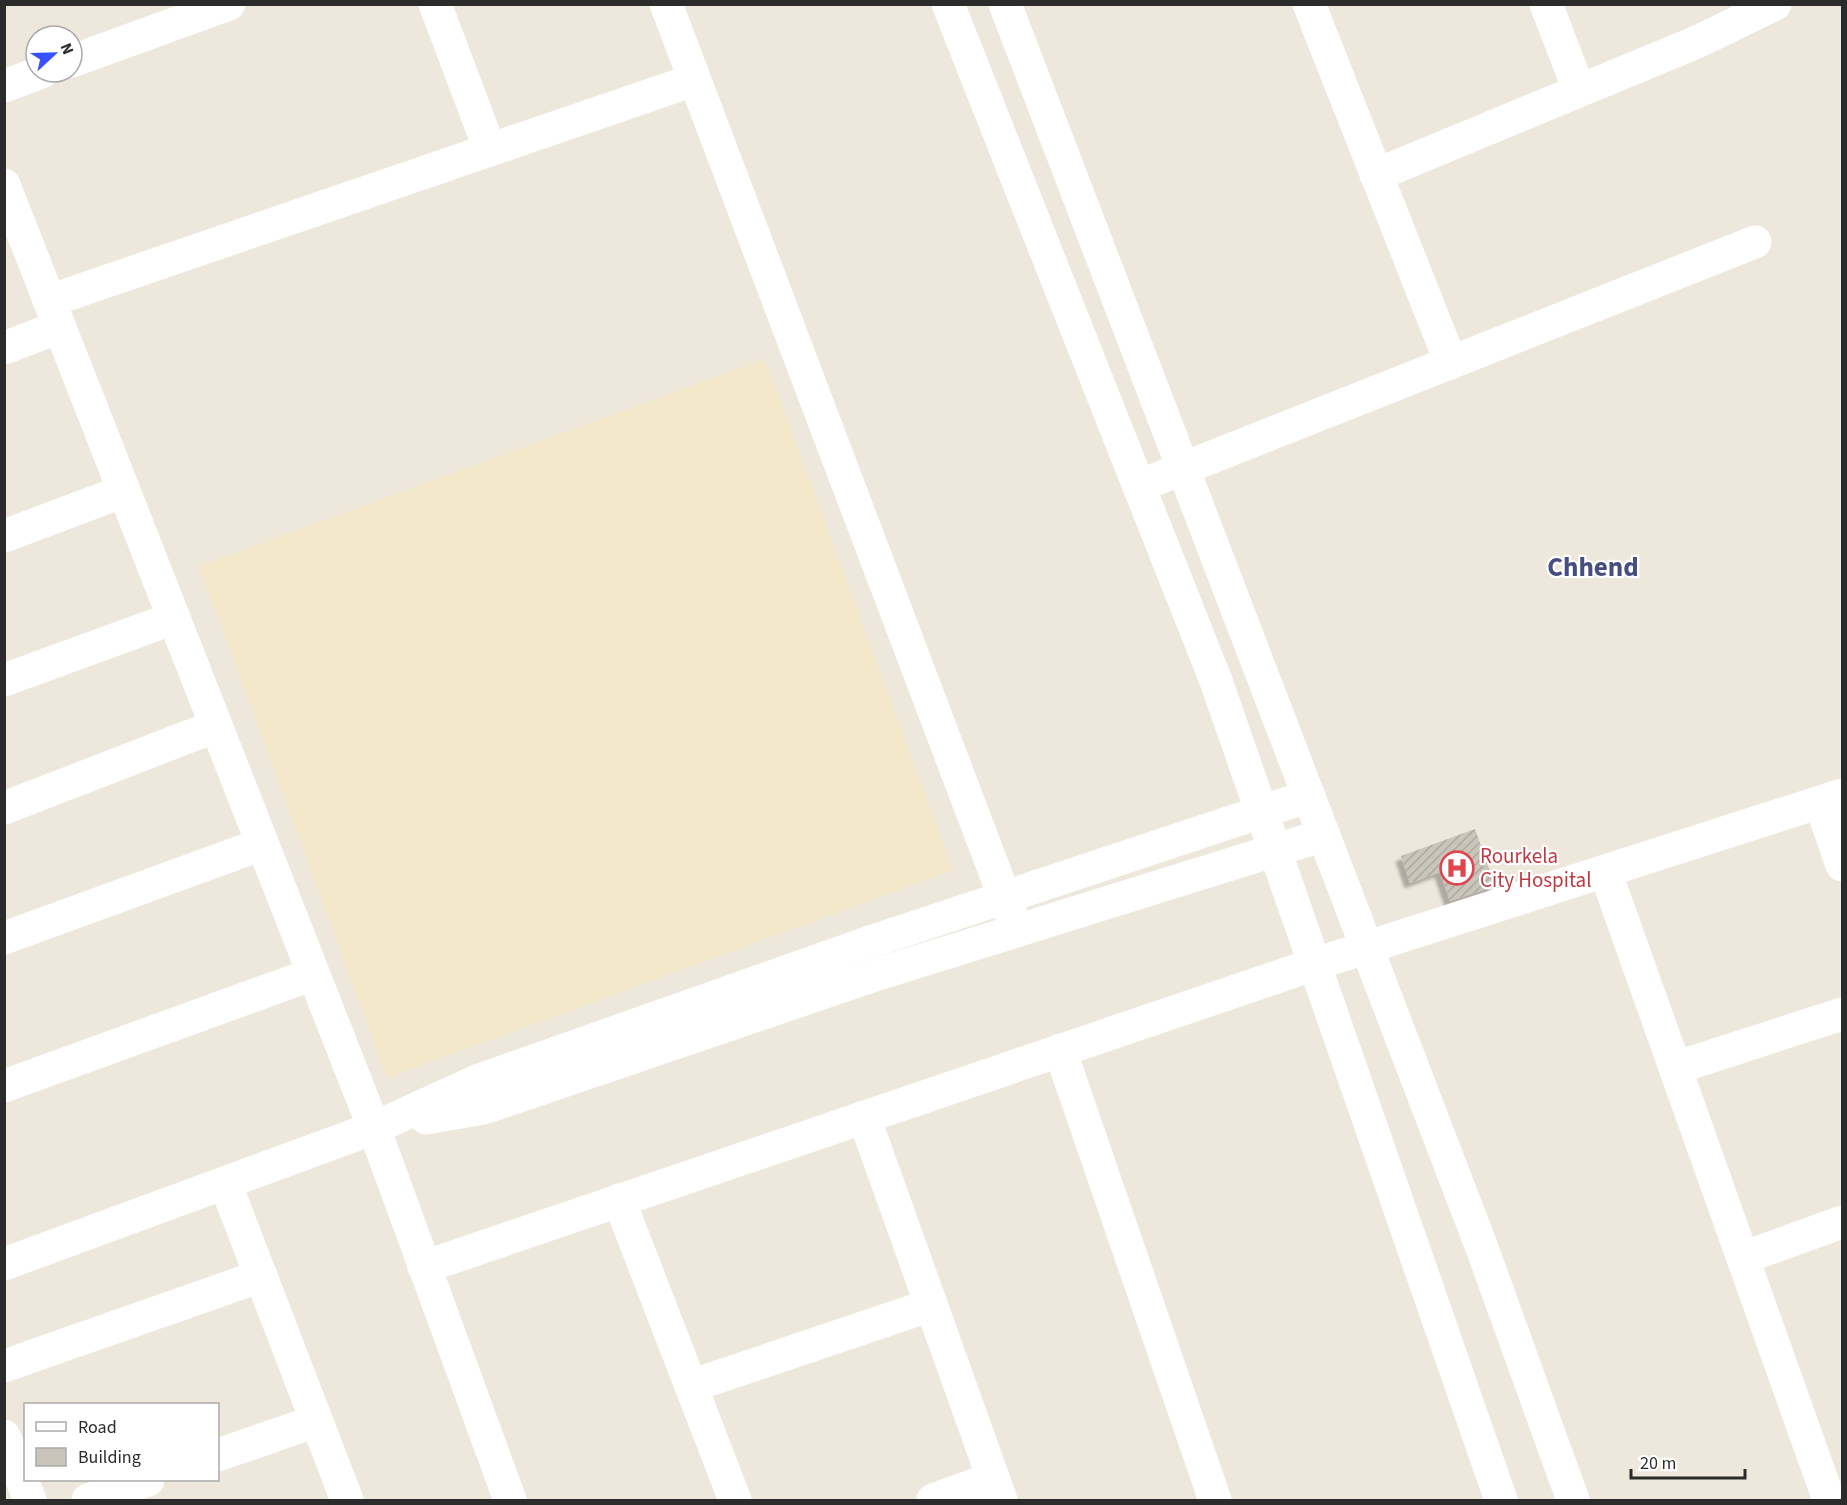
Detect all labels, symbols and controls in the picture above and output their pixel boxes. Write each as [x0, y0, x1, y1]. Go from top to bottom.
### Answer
north arrow [24, 24, 84, 84]
text: N [55, 40, 79, 58]
district label: Chhend [1547, 548, 1639, 587]
place label: Rourkela City Hospital [1480, 841, 1592, 895]
hospital icon: Rourkela City Hospital [1439, 850, 1475, 886]
legend [24, 1403, 219, 1481]
text: Road [78, 1415, 117, 1440]
scale bar [1631, 1442, 1745, 1480]
text: Building [78, 1445, 141, 1470]
text: 20 m [1640, 1451, 1676, 1476]

